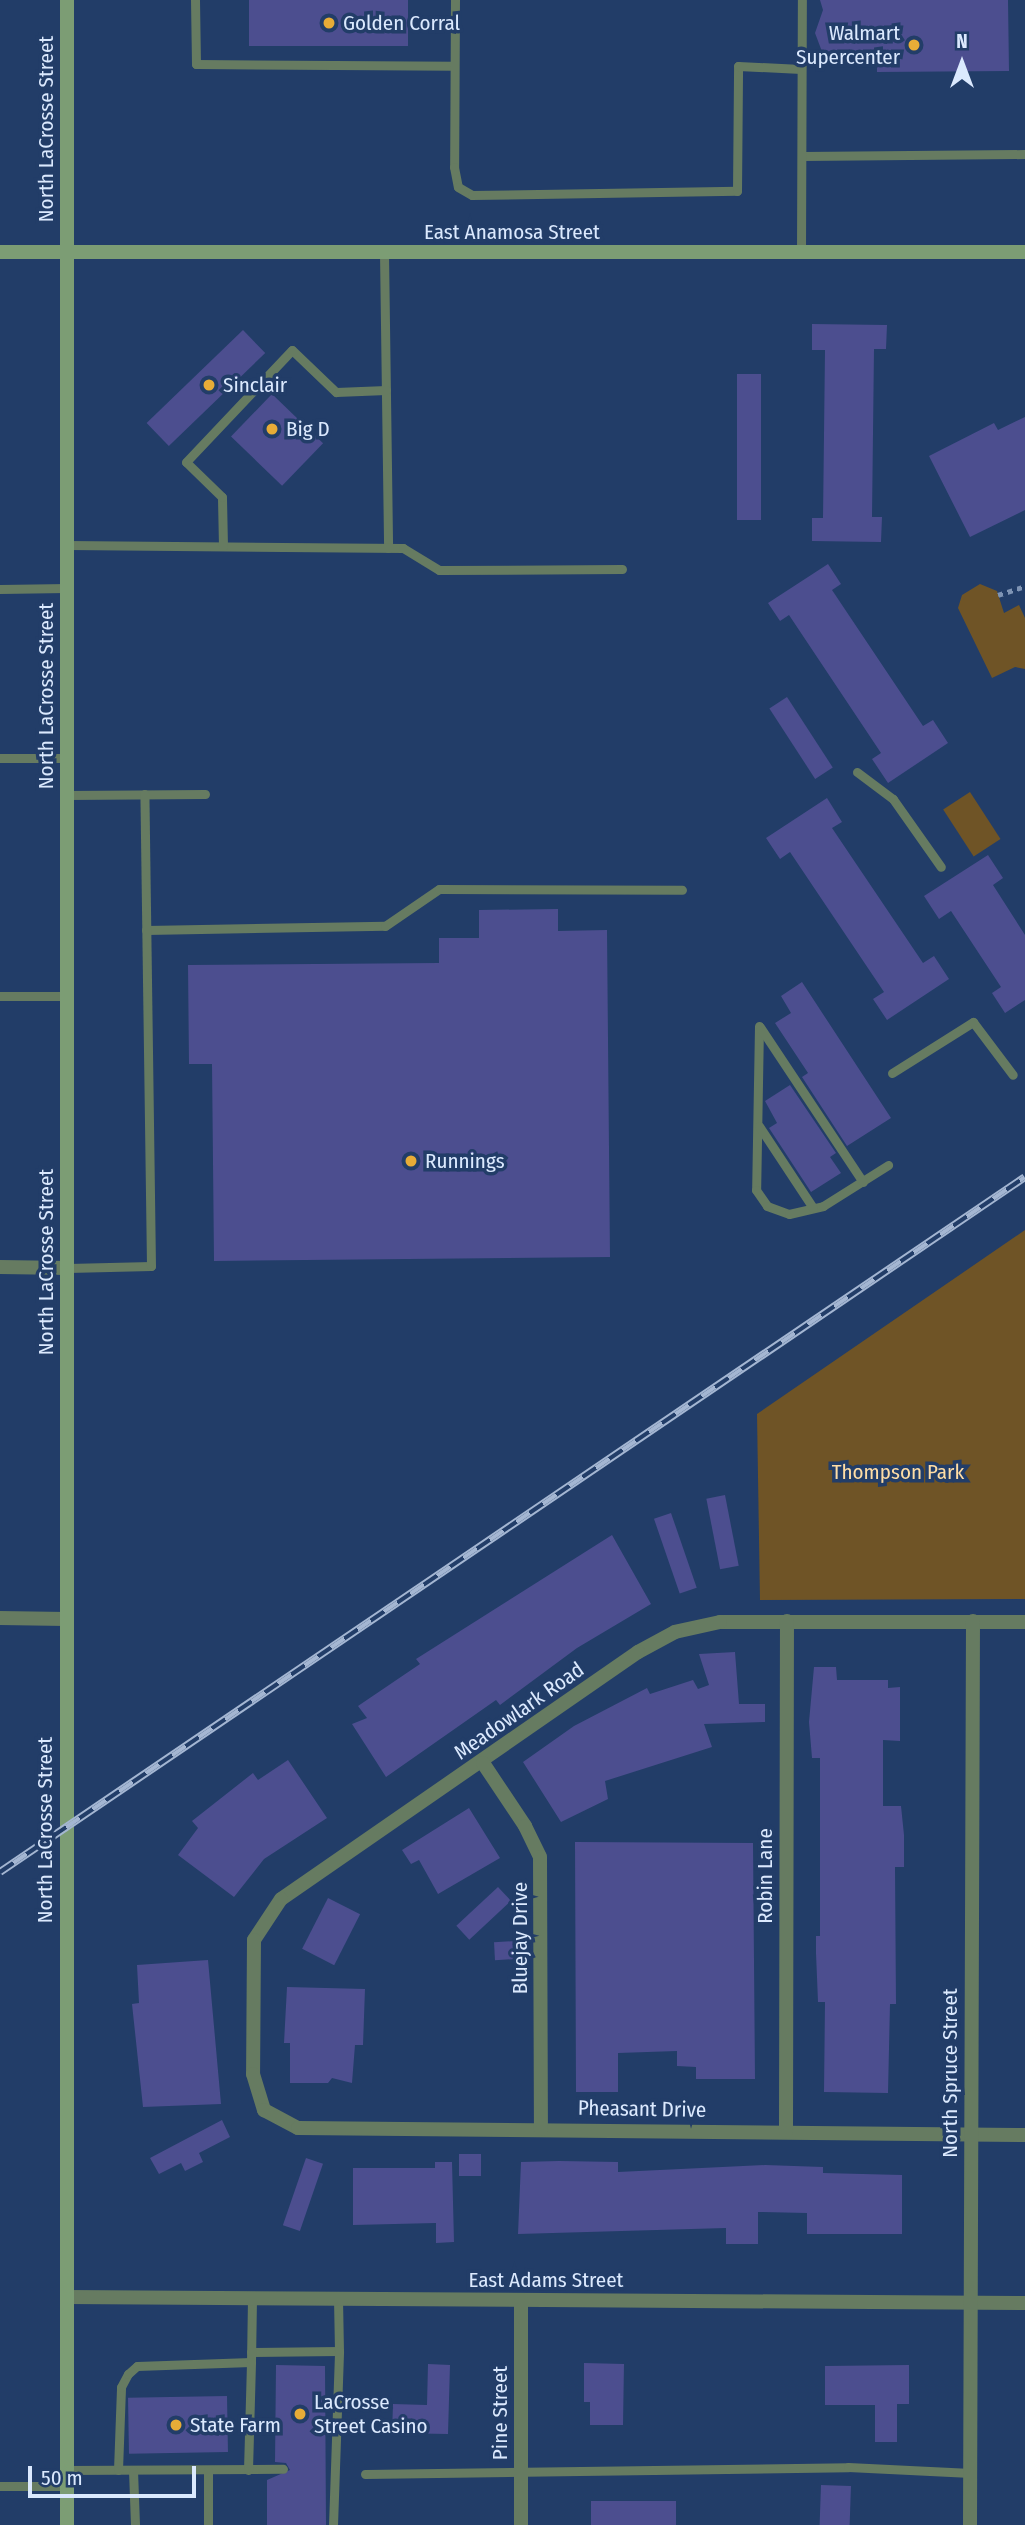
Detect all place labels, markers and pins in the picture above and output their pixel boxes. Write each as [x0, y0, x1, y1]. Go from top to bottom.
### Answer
place label: Golden Corral [343, 10, 460, 36]
marker: Golden Corral [321, 15, 337, 31]
place label: Walmart Supercenter [796, 20, 900, 70]
marker: Walmart Supercenter [906, 37, 922, 53]
place label: Sinclair [223, 372, 287, 398]
marker: Sinclair [201, 377, 217, 393]
place label: Big D [286, 416, 330, 442]
marker: Big D [264, 421, 280, 437]
place label: Runnings [425, 1148, 505, 1174]
marker: Runnings [403, 1153, 419, 1169]
place label: LaCrosse Street Casino [314, 2389, 428, 2439]
marker: LaCrosse Street Casino [292, 2406, 308, 2422]
place label: State Farm [190, 2412, 281, 2438]
marker: State Farm [168, 2417, 184, 2433]

